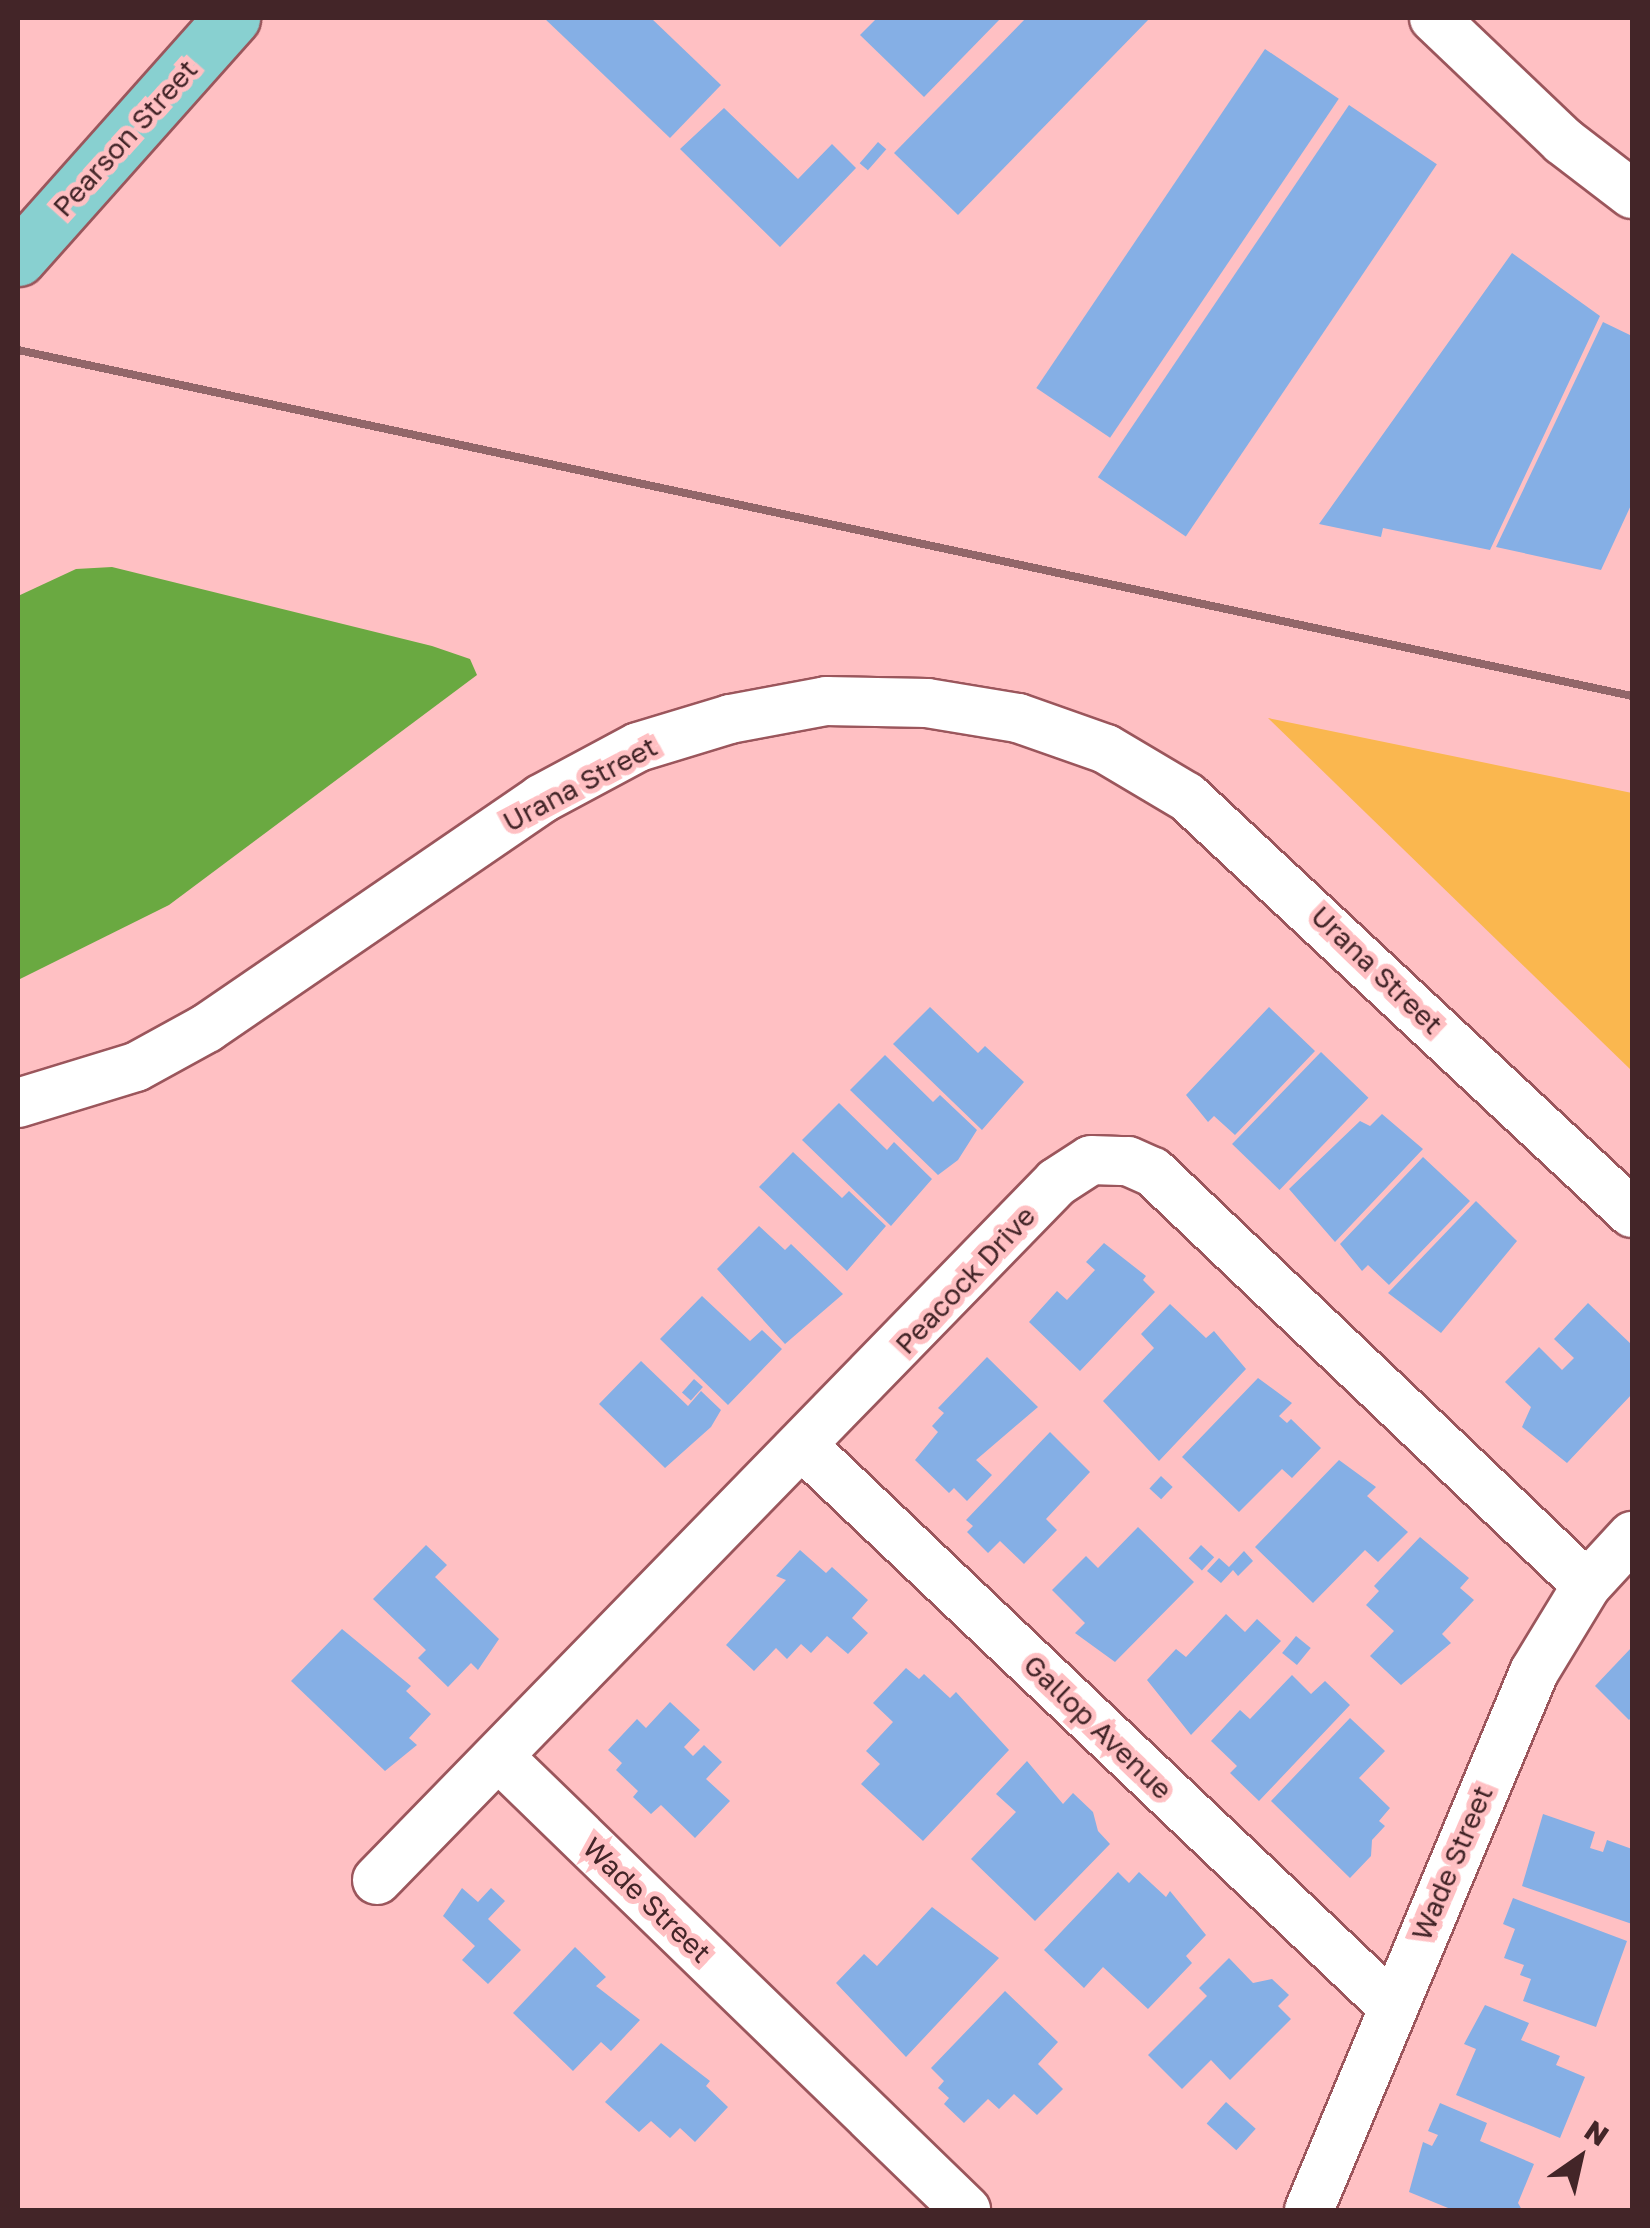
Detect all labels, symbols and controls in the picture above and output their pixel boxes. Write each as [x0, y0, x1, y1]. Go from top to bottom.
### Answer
street label: Pearson Street [46, 53, 204, 223]
street label: Urana Street [497, 729, 663, 839]
street label: Urana Street [1304, 899, 1450, 1041]
street label: Peacock Drive [888, 1199, 1042, 1361]
street label: Gallop Avenue [1017, 1648, 1179, 1806]
street label: Wade Street [1404, 1781, 1500, 1945]
street label: Wade Street [576, 1831, 718, 1969]
north arrow [1530, 2108, 1630, 2208]
text: N [1579, 2113, 1615, 2152]

